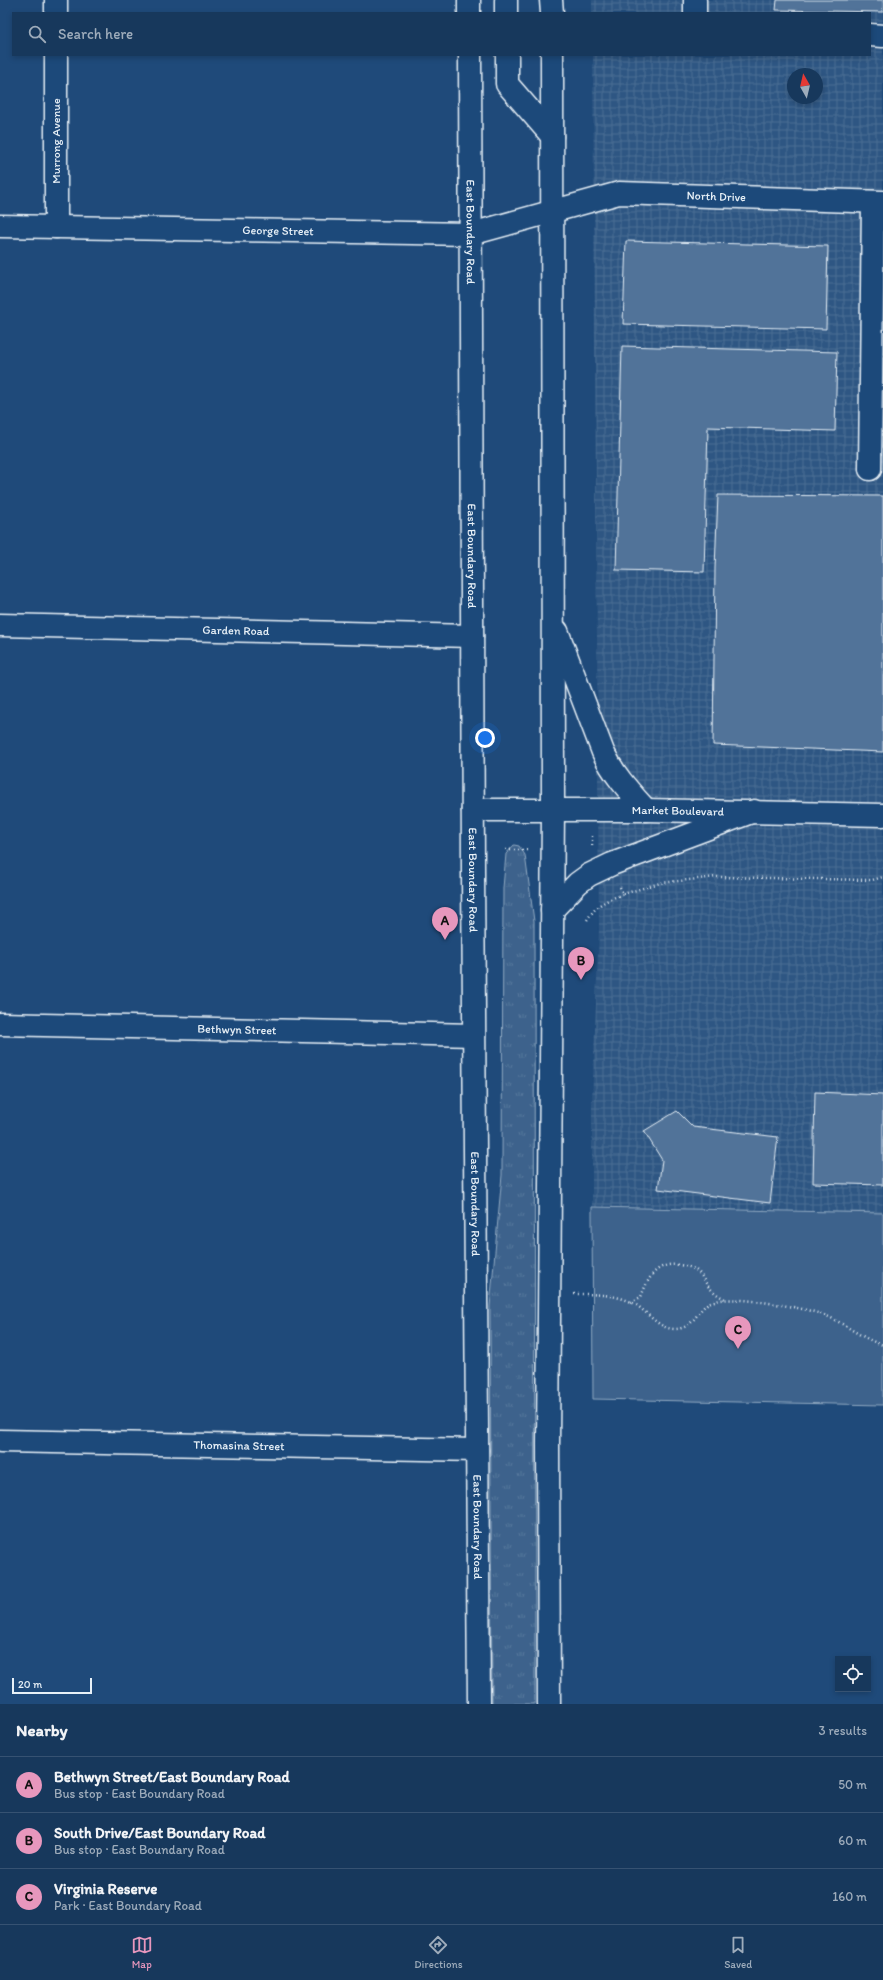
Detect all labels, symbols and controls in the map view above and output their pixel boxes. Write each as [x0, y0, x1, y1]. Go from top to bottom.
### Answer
search box [12, 12, 871, 56]
icon: search [26, 23, 48, 45]
text: Search here [58, 25, 133, 43]
north arrow [787, 68, 823, 104]
street label: Murrong Avenue [49, 98, 63, 184]
street label: East Boundary Road [463, 180, 478, 285]
street label: North Drive [686, 188, 746, 204]
street label: George Street [242, 223, 314, 238]
street label: East Boundary Road [465, 504, 479, 609]
street label: Garden Road [202, 623, 270, 638]
your location [475, 728, 495, 748]
street label: Market Boulevard [632, 803, 725, 819]
street label: East Boundary Road [466, 828, 480, 933]
pin: A [432, 907, 458, 940]
pin: B [568, 947, 594, 980]
street label: Bethwyn Street [197, 1022, 277, 1037]
street label: East Boundary Road [468, 1152, 483, 1257]
pin: C [725, 1316, 751, 1349]
street label: Thomasina Street [193, 1438, 285, 1453]
street label: East Boundary Road [470, 1475, 485, 1580]
map controls [835, 1656, 871, 1692]
button: locate [835, 1656, 871, 1692]
scale bar [12, 1676, 92, 1695]
text: 20 m [18, 1678, 42, 1691]
text: Nearby [16, 1720, 68, 1740]
text: 3 results [818, 1723, 867, 1738]
text: Bethwyn Street/East Boundary Road [54, 1768, 290, 1786]
text: A [25, 1777, 33, 1792]
text: 50 m [838, 1777, 867, 1792]
text: Bus stop · East Boundary Road [54, 1786, 225, 1801]
text: South Drive/East Boundary Road [54, 1824, 266, 1842]
text: B [25, 1833, 33, 1848]
text: 60 m [838, 1833, 867, 1848]
text: Bus stop · East Boundary Road [54, 1842, 225, 1857]
text: Virginia Reserve [54, 1880, 157, 1898]
text: C [25, 1889, 33, 1904]
text: 160 m [832, 1889, 867, 1904]
text: Park · East Boundary Road [54, 1898, 202, 1913]
tab: Map [131, 1934, 153, 1971]
tab: Directions [414, 1934, 463, 1971]
tab: Saved [724, 1934, 752, 1971]

